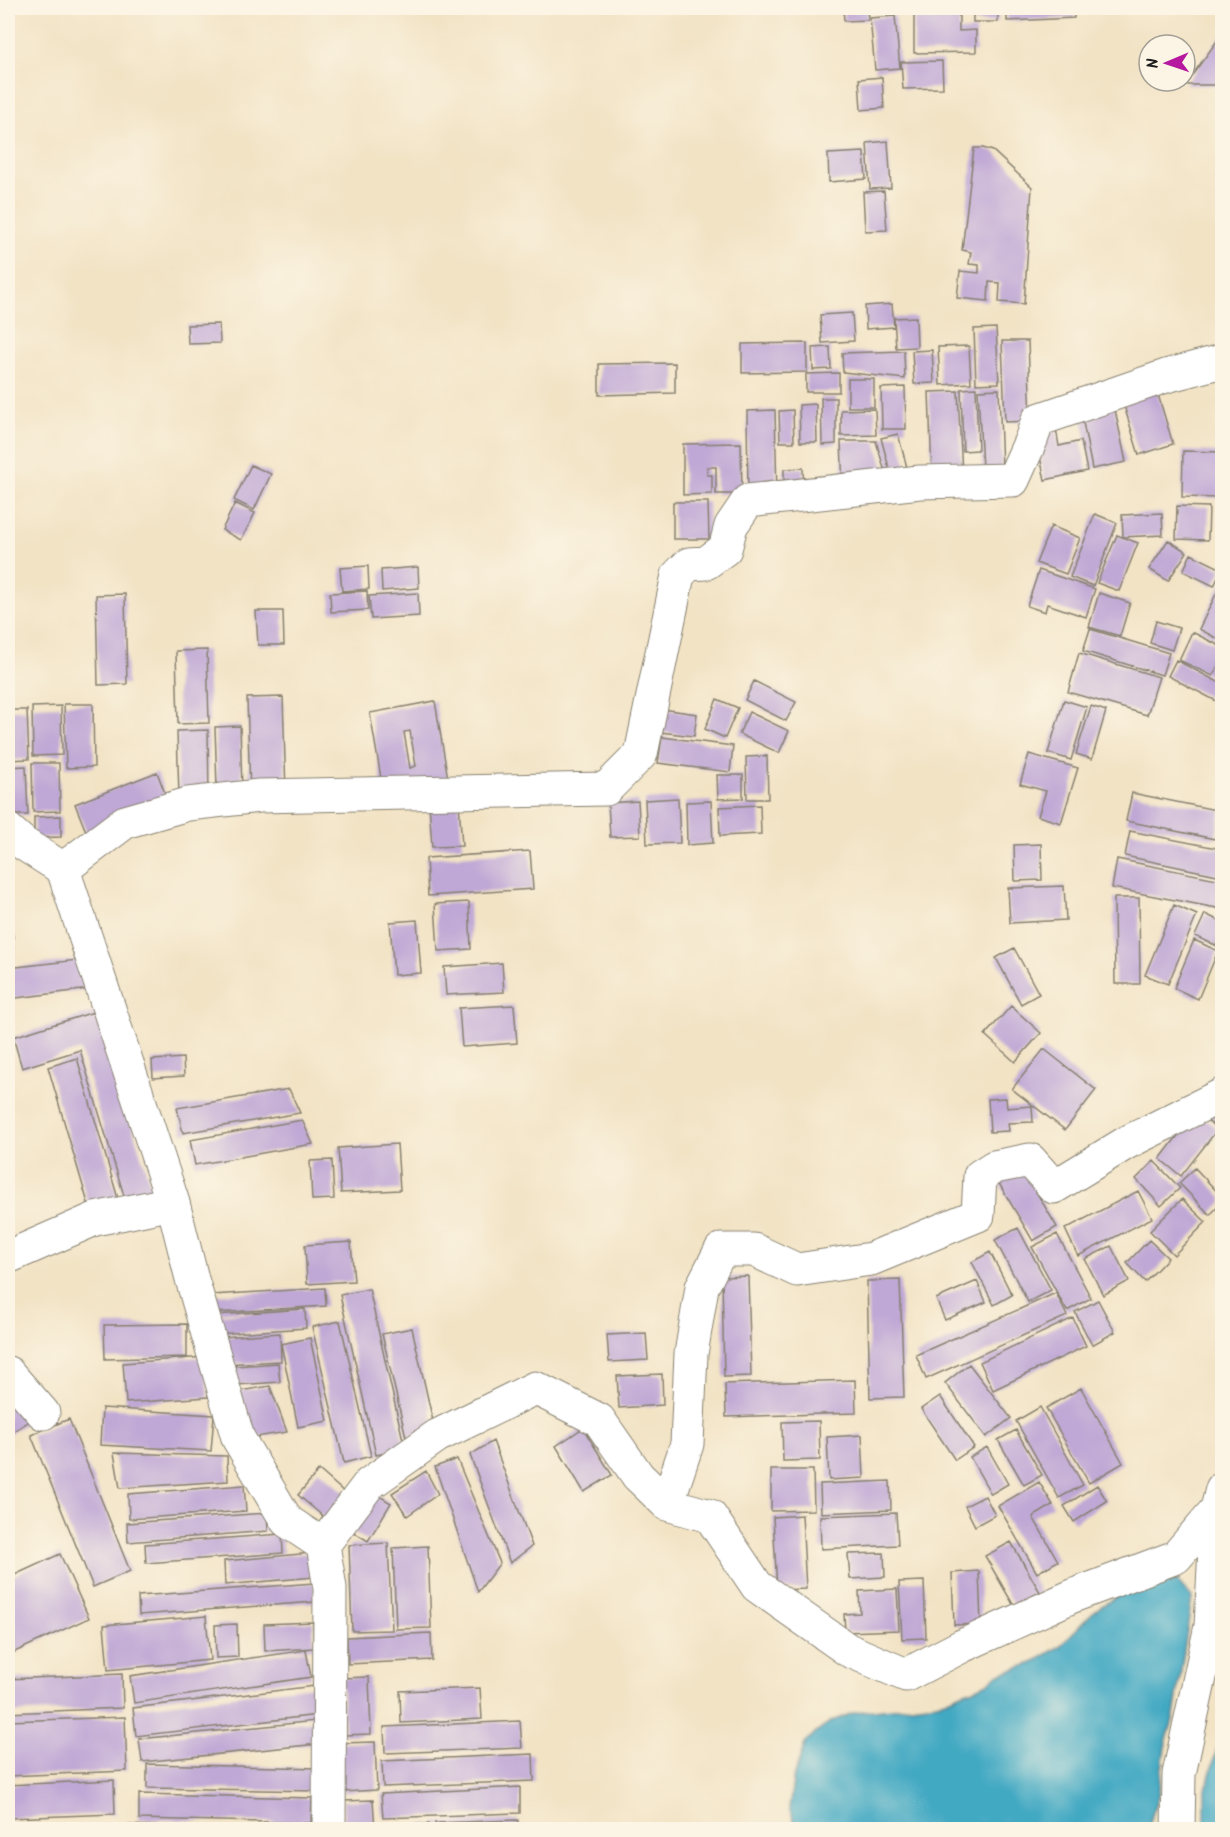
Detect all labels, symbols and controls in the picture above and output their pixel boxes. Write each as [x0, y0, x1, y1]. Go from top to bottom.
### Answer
north arrow [1137, 33, 1197, 93]
text: N [1141, 58, 1166, 69]

